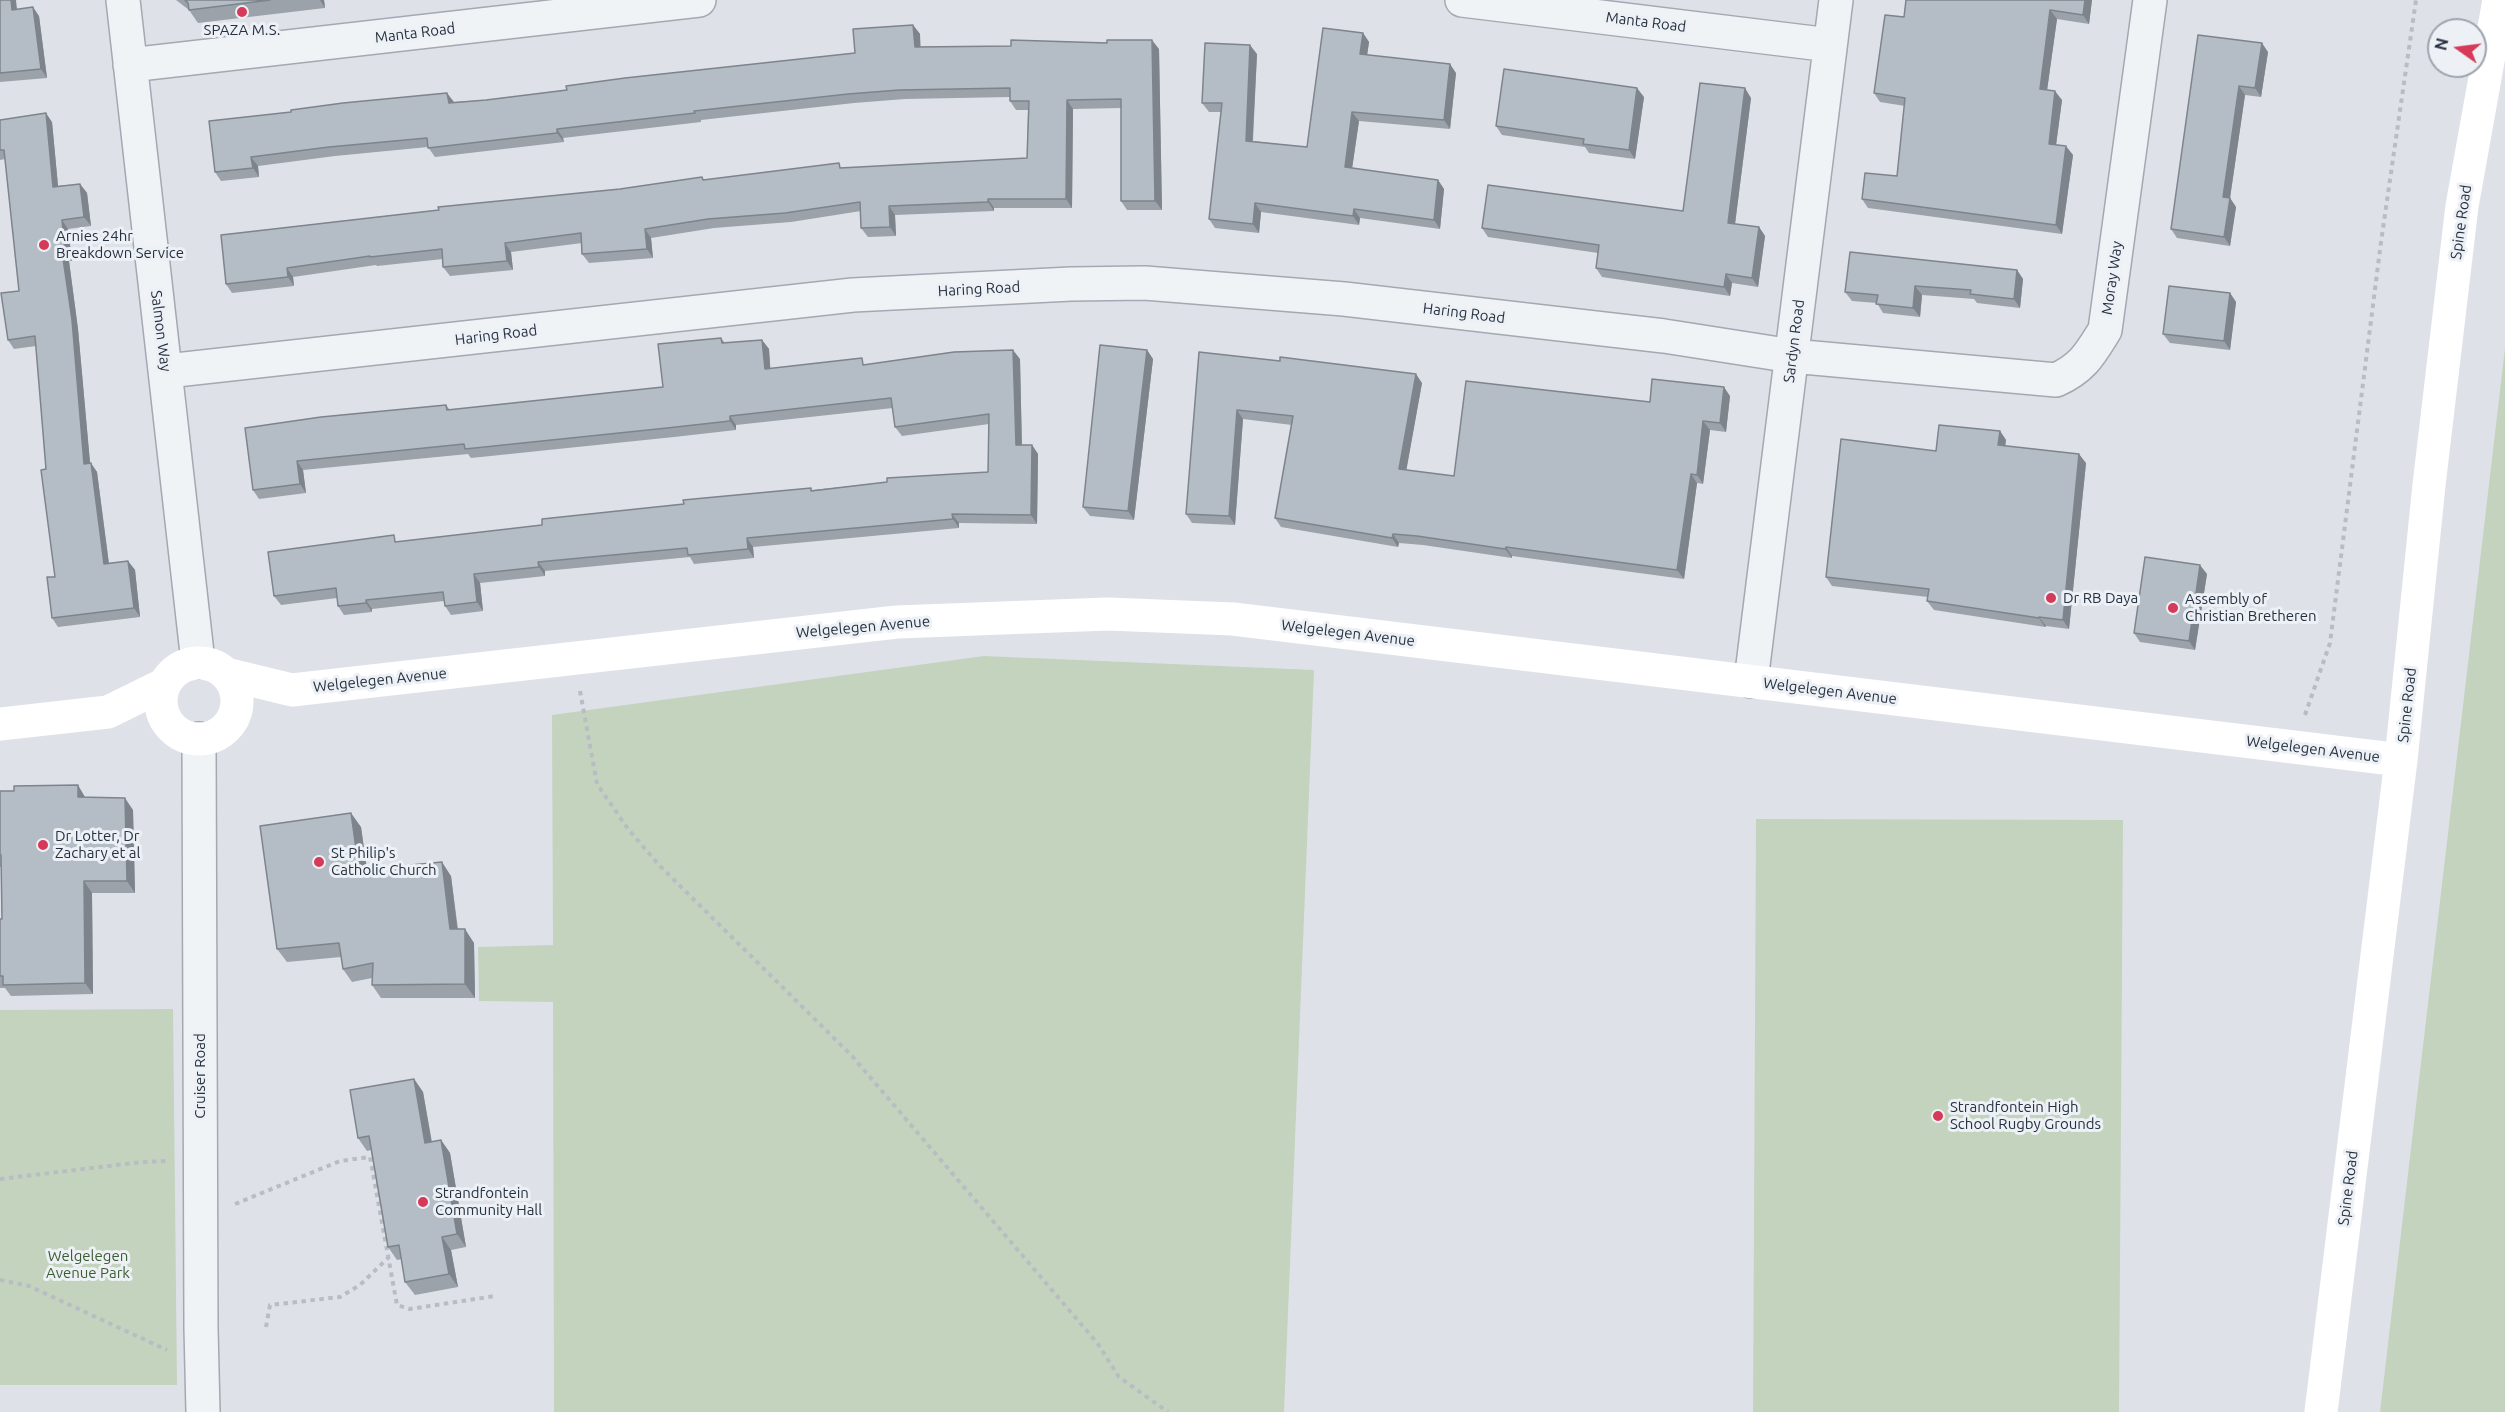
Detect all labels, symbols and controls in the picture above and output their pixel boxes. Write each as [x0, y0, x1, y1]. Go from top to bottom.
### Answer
marker: SPAZA M.S. [235, 5, 249, 19]
street label: Manta Road [1605, 8, 1687, 36]
north arrow [2427, 18, 2487, 78]
street label: Manta Road [374, 19, 456, 47]
place label: SPAZA M.S. [204, 21, 280, 39]
text: N [2431, 36, 2452, 52]
street label: Spine Road [2447, 184, 2475, 260]
place label: Arnies 24hr Breakdown Service [56, 227, 184, 262]
marker: Arnies 24hr Breakdown Service [37, 238, 51, 252]
street label: Moray Way [2098, 240, 2126, 316]
street label: Haring Road [937, 278, 1021, 300]
street label: Salmon Way [147, 289, 175, 373]
street label: Sardyn Road [1780, 298, 1808, 384]
street label: Haring Road [1422, 299, 1506, 327]
street label: Haring Road [454, 321, 538, 349]
place label: Dr RB Daya [2063, 589, 2138, 607]
place label: Assembly of Christian Bretheren [2185, 590, 2317, 625]
marker: Dr RB Daya [2044, 591, 2058, 605]
marker: Assembly of Christian Bretheren [2166, 601, 2180, 615]
street label: Welgelegen Avenue [795, 612, 931, 642]
street label: Welgelegen Avenue [1280, 616, 1416, 650]
street label: Welgelegen Avenue [312, 664, 448, 696]
street label: Spine Road [2394, 667, 2420, 743]
street label: Welgelegen Avenue [1762, 674, 1898, 708]
street label: Welgelegen Avenue [2245, 732, 2381, 766]
place label: Dr Lotter, Dr Zachary et al [55, 827, 140, 862]
marker: Dr Lotter, Dr Zachary et al [36, 838, 50, 852]
place label: St Philip's Catholic Church [331, 844, 437, 879]
marker: St Philip's Catholic Church [312, 855, 326, 869]
street label: Cruiser Road [191, 1033, 209, 1119]
place label: Strandfontein High School Rugby Grounds [1950, 1098, 2101, 1133]
marker: Strandfontein High School Rugby Grounds [1931, 1109, 1945, 1123]
street label: Spine Road [2334, 1150, 2362, 1226]
place label: Strandfontein Community Hall [435, 1184, 542, 1219]
marker: Strandfontein Community Hall [416, 1195, 430, 1209]
park label: Welgelegen Avenue Park [46, 1247, 130, 1282]

